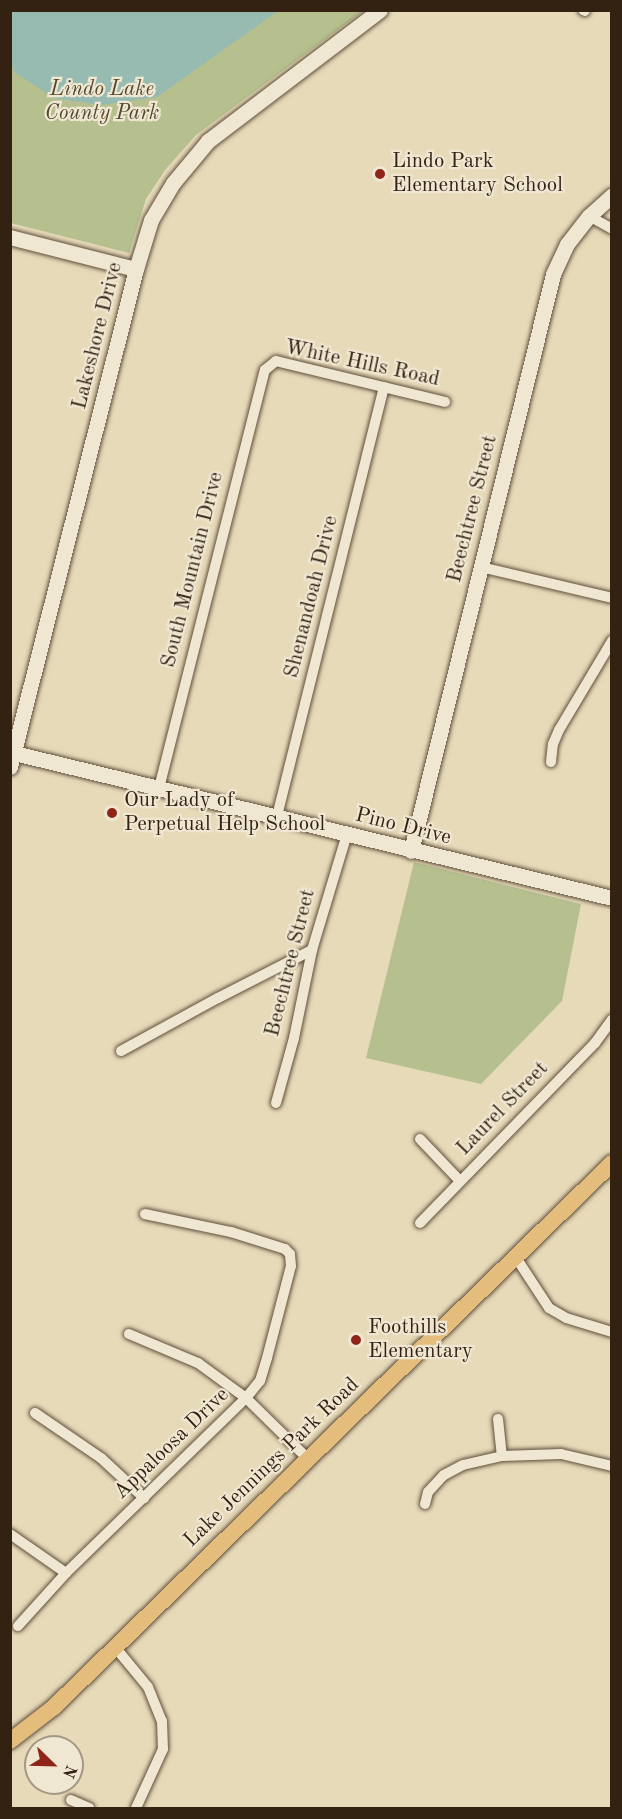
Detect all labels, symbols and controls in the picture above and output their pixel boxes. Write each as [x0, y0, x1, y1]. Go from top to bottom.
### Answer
park label: Lindo Lake County Park [45, 77, 159, 127]
place label: Lindo Park Elementary School [392, 149, 563, 199]
marker: Lindo Park Elementary School [373, 167, 387, 181]
street label: Lakeshore Drive [68, 260, 128, 412]
street label: White Hills Road [282, 335, 442, 393]
street label: Beechtree Street [442, 433, 504, 585]
street label: South Mountain Drive [156, 469, 230, 671]
street label: Shenandoah Drive [280, 513, 344, 681]
place label: Our Lady of Perpetual Help School [124, 788, 325, 838]
street label: Pino Drive [352, 803, 454, 851]
marker: Our Lady of Perpetual Help School [105, 806, 119, 820]
street label: Beechtree Street [260, 887, 322, 1039]
street label: Laurel Street [452, 1057, 554, 1161]
place label: Foothills Elementary [368, 1315, 473, 1365]
marker: Foothills Elementary [349, 1333, 363, 1347]
street label: Lake Jennings Park Road [179, 1373, 365, 1553]
street label: Appaloosa Drive [109, 1383, 235, 1505]
north arrow [24, 1735, 84, 1795]
text: N [59, 1762, 78, 1780]

